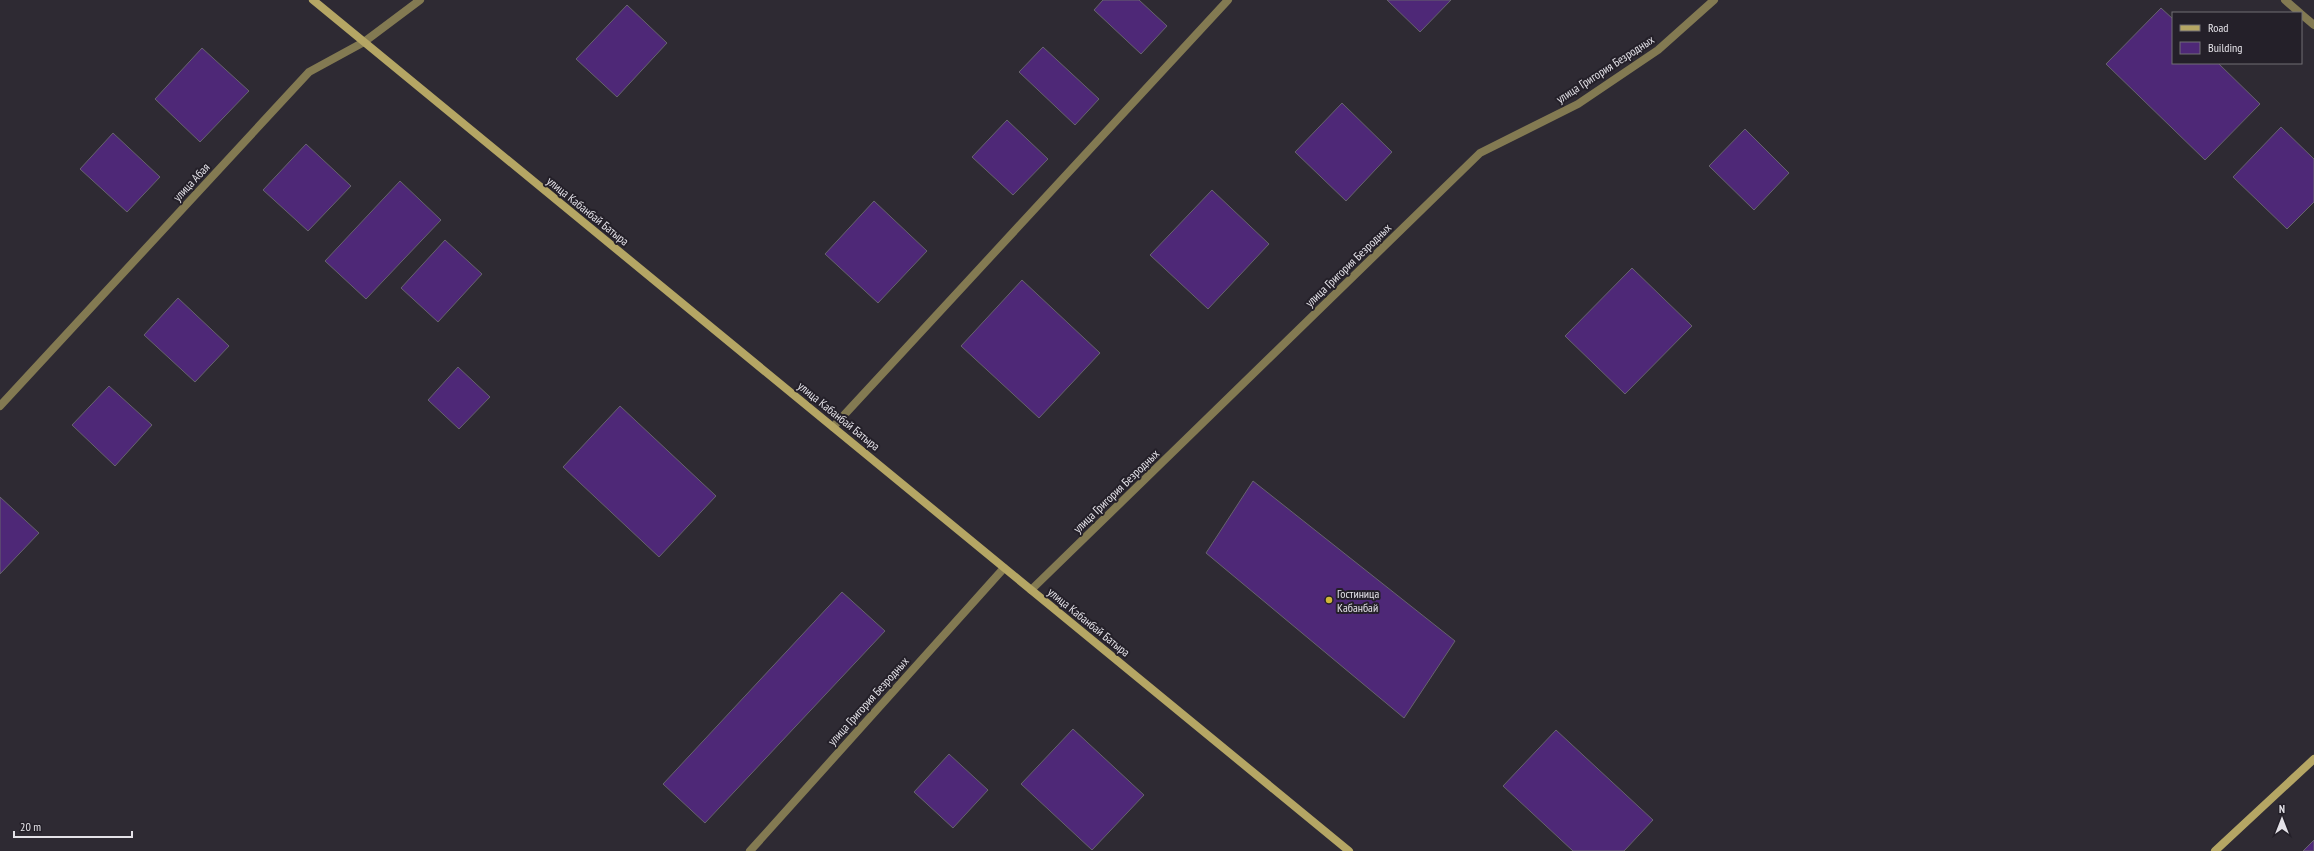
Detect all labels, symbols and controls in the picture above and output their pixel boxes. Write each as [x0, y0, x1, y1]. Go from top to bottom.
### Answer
legend [2172, 12, 2302, 64]
text: Road [2208, 20, 2228, 35]
street label: улица Григория Безродных [1553, 32, 1657, 106]
text: Building [2208, 40, 2243, 55]
street label: улица Абая [169, 159, 213, 204]
street label: улица Кабанбай Батыра [544, 173, 632, 249]
street label: улица Григория Безродных [1302, 220, 1394, 310]
street label: улица Кабанбай Батыра [795, 378, 883, 454]
street label: улица Григория Безродных [1070, 446, 1162, 536]
street label: улица Кабанбай Батыра [1045, 584, 1133, 660]
place label: Гостиница Кабанбай [1337, 586, 1379, 615]
marker: Гостиница Кабанбай [1324, 595, 1334, 605]
street label: улица Григория Безродных [824, 654, 912, 748]
north arrow [2262, 799, 2302, 839]
text: N [2279, 802, 2285, 816]
scale bar [14, 813, 132, 839]
text: 20 m [20, 819, 41, 834]

